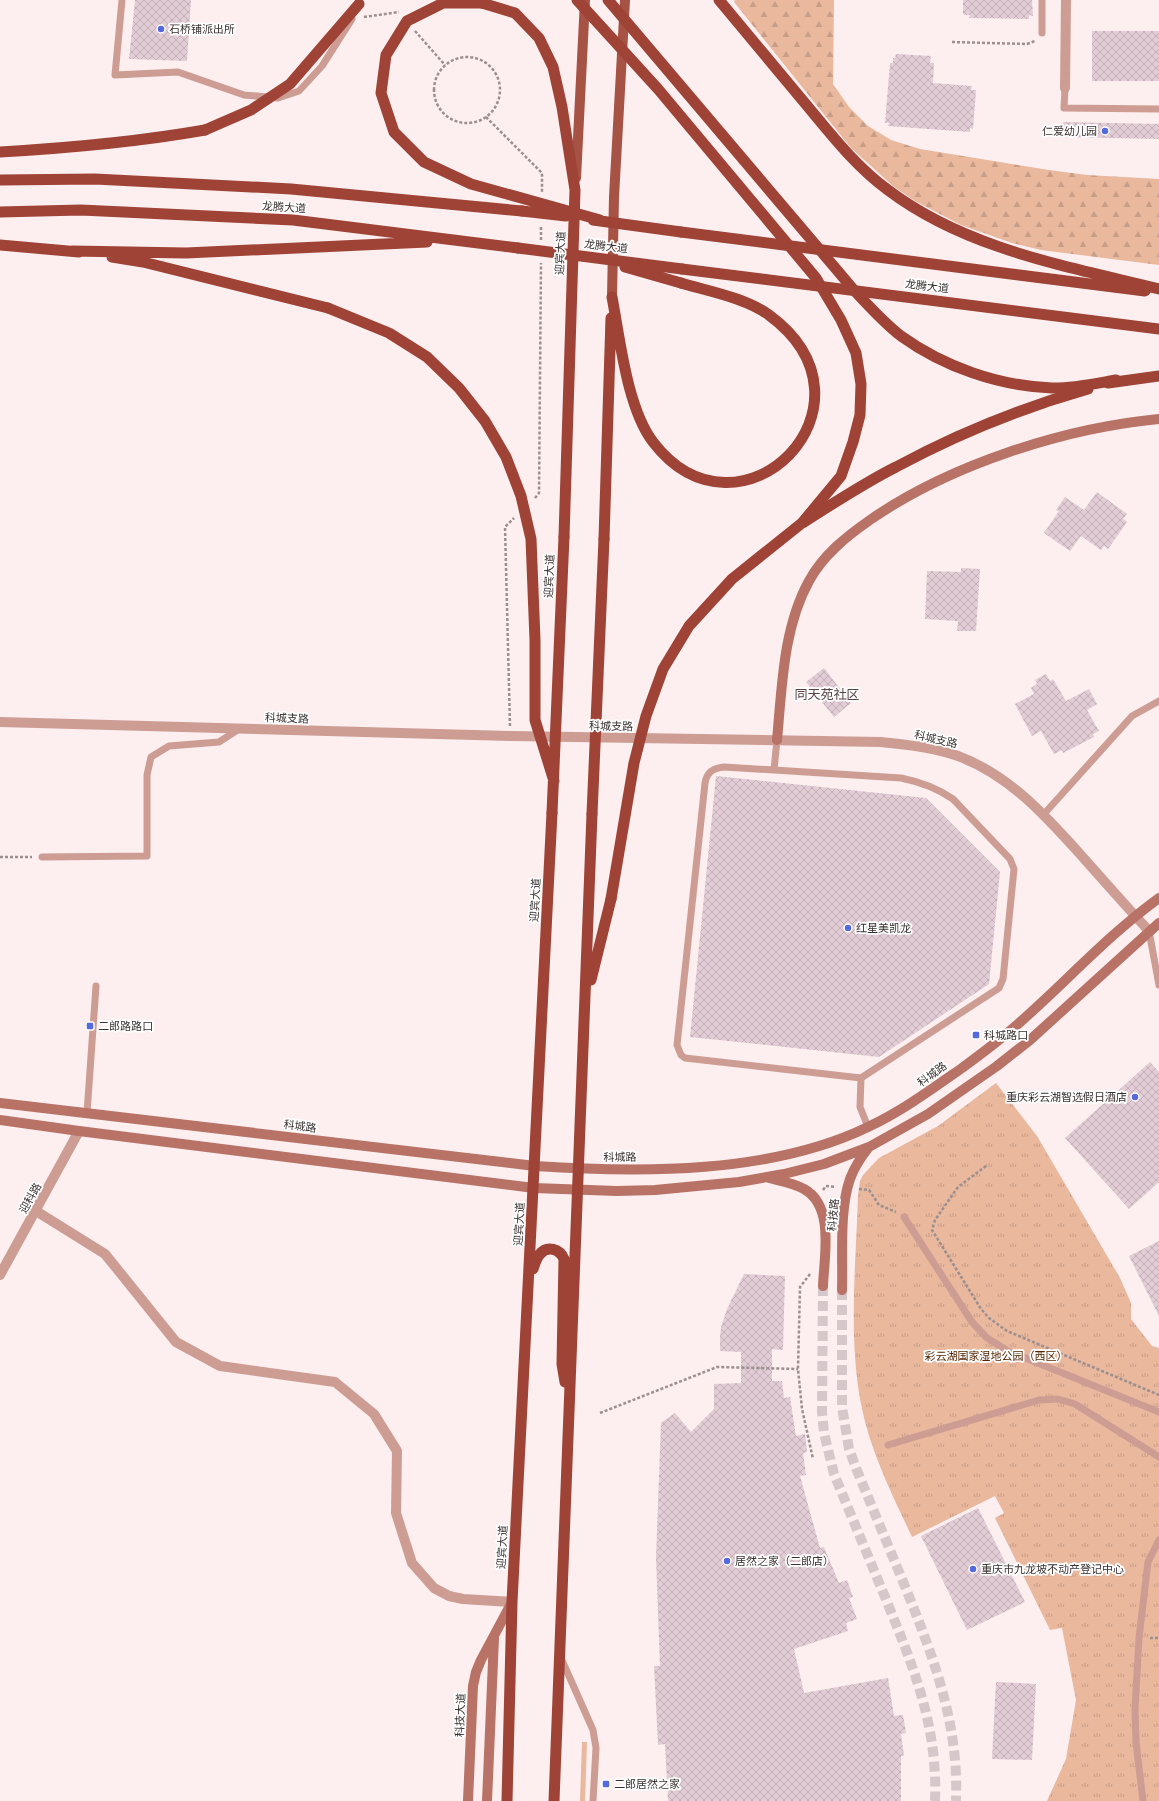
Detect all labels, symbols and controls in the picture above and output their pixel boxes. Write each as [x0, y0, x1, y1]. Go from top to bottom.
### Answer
place label: 石桥铺派出所 [169, 23, 235, 36]
marker: 石桥铺派出所 [156, 24, 166, 34]
place label: 仁爱幼儿园 [1042, 125, 1097, 138]
marker: 仁爱幼儿园 [1100, 126, 1110, 136]
street label: 龙腾大道 [262, 199, 306, 216]
street label: 迎宾大道 [553, 231, 568, 275]
street label: 龙腾大道 [583, 237, 629, 256]
street label: 龙腾大道 [904, 277, 950, 296]
street label: 迎宾大道 [542, 554, 557, 598]
district label: 同天苑社区 [794, 687, 860, 702]
street label: 科城支路 [265, 711, 309, 726]
street label: 科城支路 [589, 720, 633, 733]
street label: 科城支路 [913, 728, 959, 751]
street label: 迎宾大道 [528, 878, 543, 922]
place label: 红星美凯龙 [856, 922, 911, 935]
marker: 红星美凯龙 [843, 923, 853, 933]
place label: 二郎路路口 [98, 1020, 153, 1033]
marker: 二郎路路口 [85, 1021, 95, 1031]
place label: 科城路口 [984, 1029, 1028, 1042]
marker: 科城路口 [971, 1030, 981, 1040]
street label: 科城路 [915, 1059, 949, 1089]
place label: 重庆彩云湖智选假日酒店 [1006, 1091, 1127, 1104]
marker: 重庆彩云湖智选假日酒店 [1130, 1092, 1140, 1102]
street label: 科城路 [283, 1118, 317, 1135]
street label: 科城路 [603, 1151, 637, 1164]
street label: 迎科路 [17, 1181, 44, 1216]
street label: 科技路 [826, 1198, 841, 1232]
street label: 迎宾大道 [512, 1202, 527, 1246]
park label: 彩云湖国家湿地公园（西区） [925, 1350, 1068, 1363]
street label: 迎宾大道 [495, 1525, 510, 1569]
place label: 居然之家（二郎店） [735, 1555, 834, 1568]
marker: 居然之家（二郎店） [722, 1556, 732, 1566]
place label: 重庆市九龙坡不动产登记中心 [981, 1563, 1124, 1576]
marker: 重庆市九龙坡不动产登记中心 [968, 1564, 978, 1574]
street label: 科技大道 [453, 1693, 468, 1737]
place label: 二郎居然之家 [614, 1778, 680, 1791]
marker: 二郎居然之家 [601, 1779, 611, 1789]

